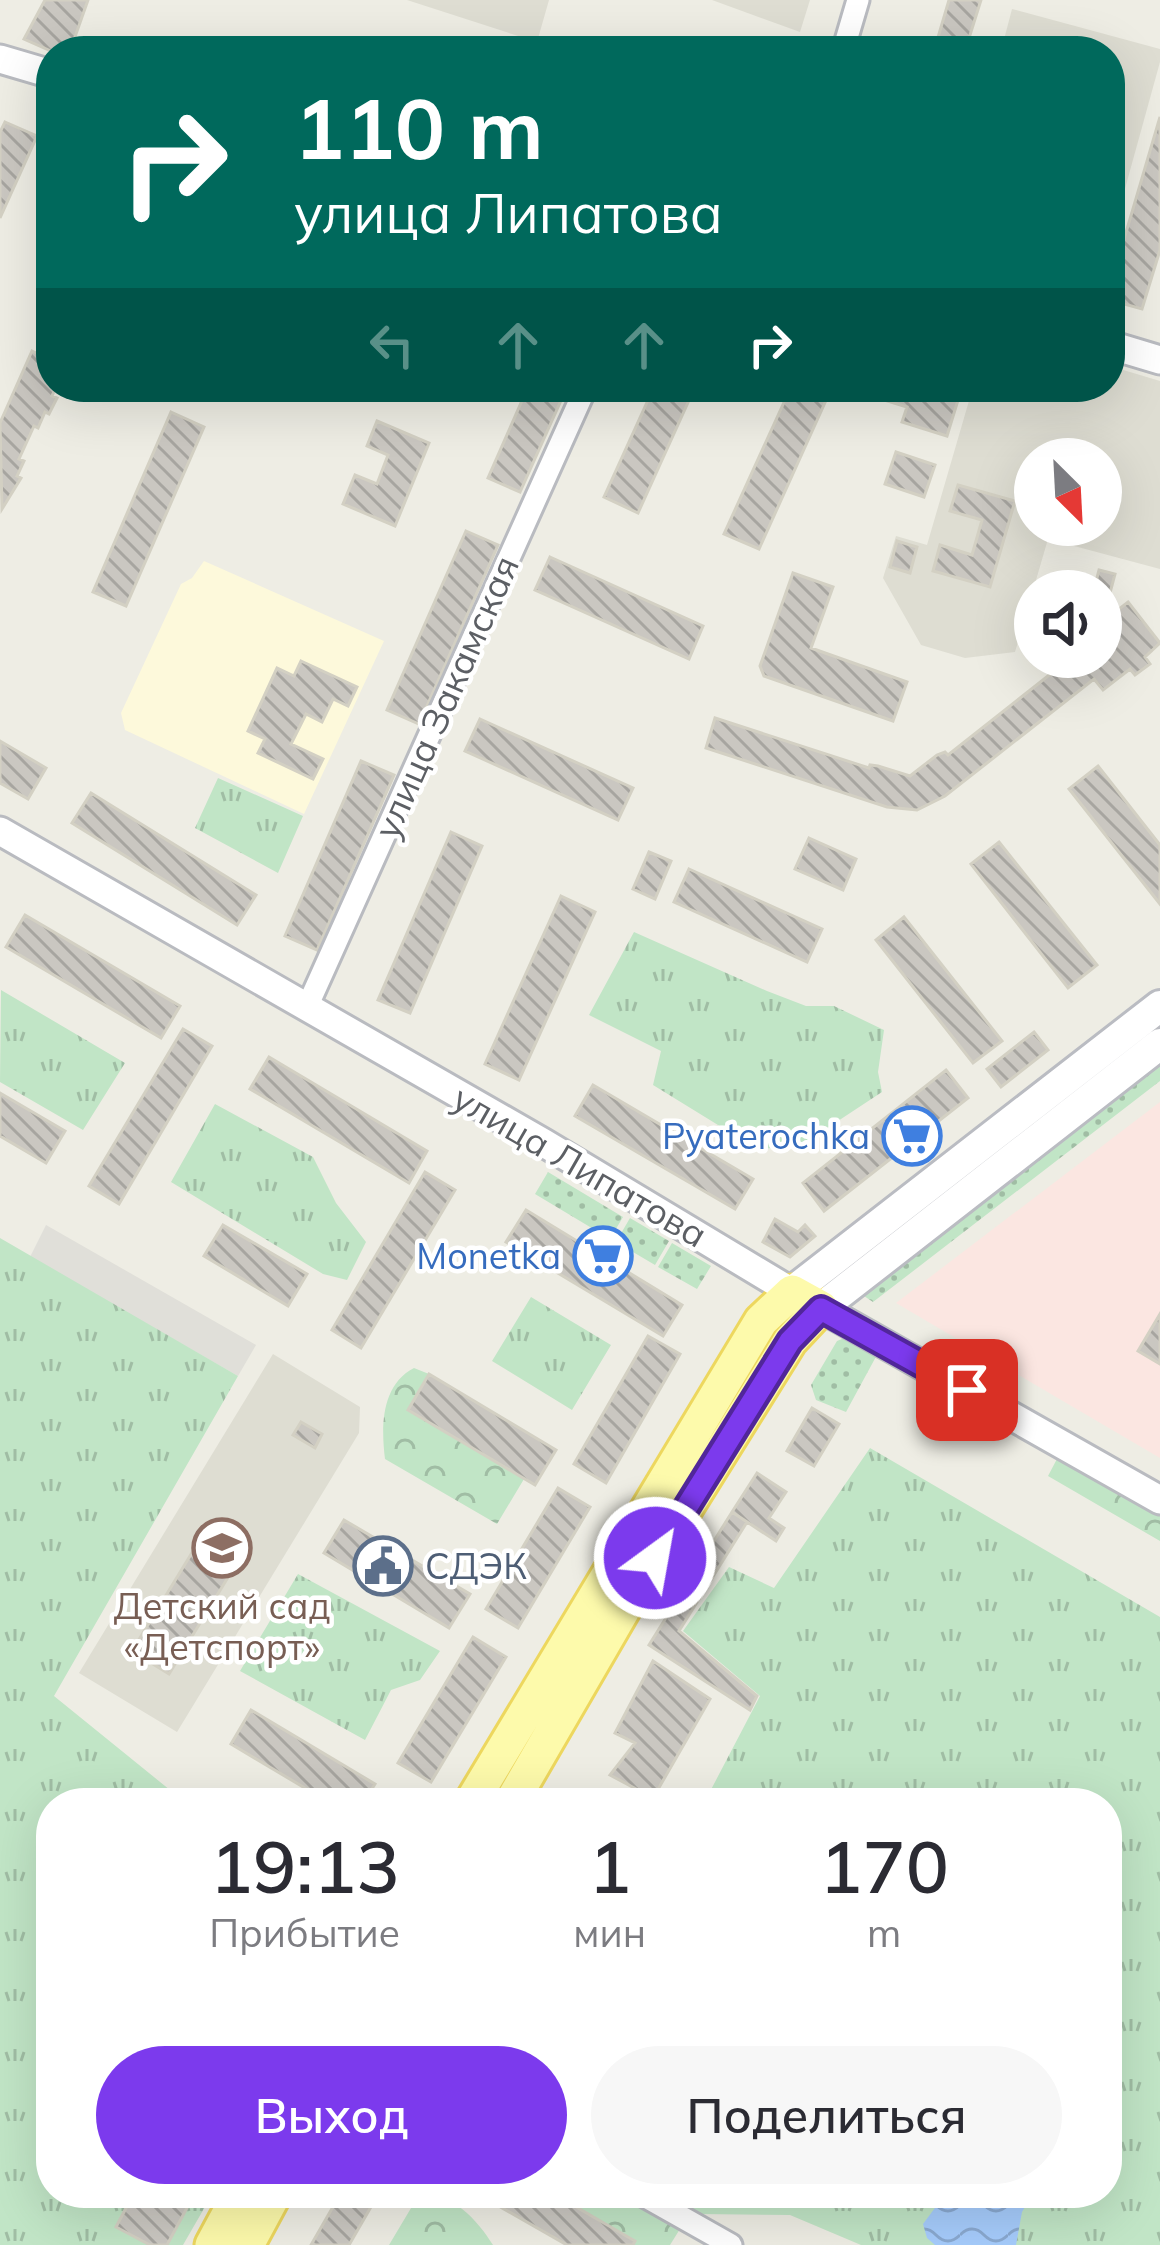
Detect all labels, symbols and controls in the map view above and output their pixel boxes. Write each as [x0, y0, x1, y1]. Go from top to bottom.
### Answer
text: 110 m [294, 75, 544, 180]
icon: right [96, 84, 252, 240]
text: улица Липатова [294, 179, 723, 247]
icon: left [359, 312, 425, 378]
icon: ahead [485, 312, 551, 378]
icon: ahead [611, 312, 677, 378]
icon: right [737, 312, 803, 378]
north arrow [1014, 438, 1122, 546]
map controls [1014, 438, 1122, 678]
street label: улица Закамская [363, 549, 528, 845]
button: sound [1014, 570, 1122, 678]
street label: улица Липатова [445, 1075, 715, 1257]
supermarket icon: Pyaterochka [881, 1105, 943, 1167]
place label: Pyaterochka [662, 1113, 870, 1158]
supermarket icon: Monetka [572, 1225, 634, 1287]
place label: Monetka [416, 1233, 561, 1278]
pin [916, 1339, 1018, 1441]
icon: arrive [934, 1357, 1000, 1423]
position arrow [592, 1495, 718, 1621]
school or university icon: Детский сад «Детспорт» [191, 1517, 253, 1579]
public building icon: СДЭК [352, 1535, 414, 1597]
place label: СДЭК [425, 1543, 527, 1588]
place label: Детский сад «Детспорт» [114, 1583, 330, 1669]
text: 19:13 [210, 1821, 400, 1911]
text: 1 [588, 1821, 631, 1911]
text: 170 [819, 1821, 949, 1911]
text: Прибытие [209, 1908, 400, 1957]
text: мин [573, 1908, 646, 1957]
text: m [867, 1908, 901, 1957]
button: Выход [96, 2046, 567, 2184]
button: Поделиться [591, 2046, 1062, 2184]

